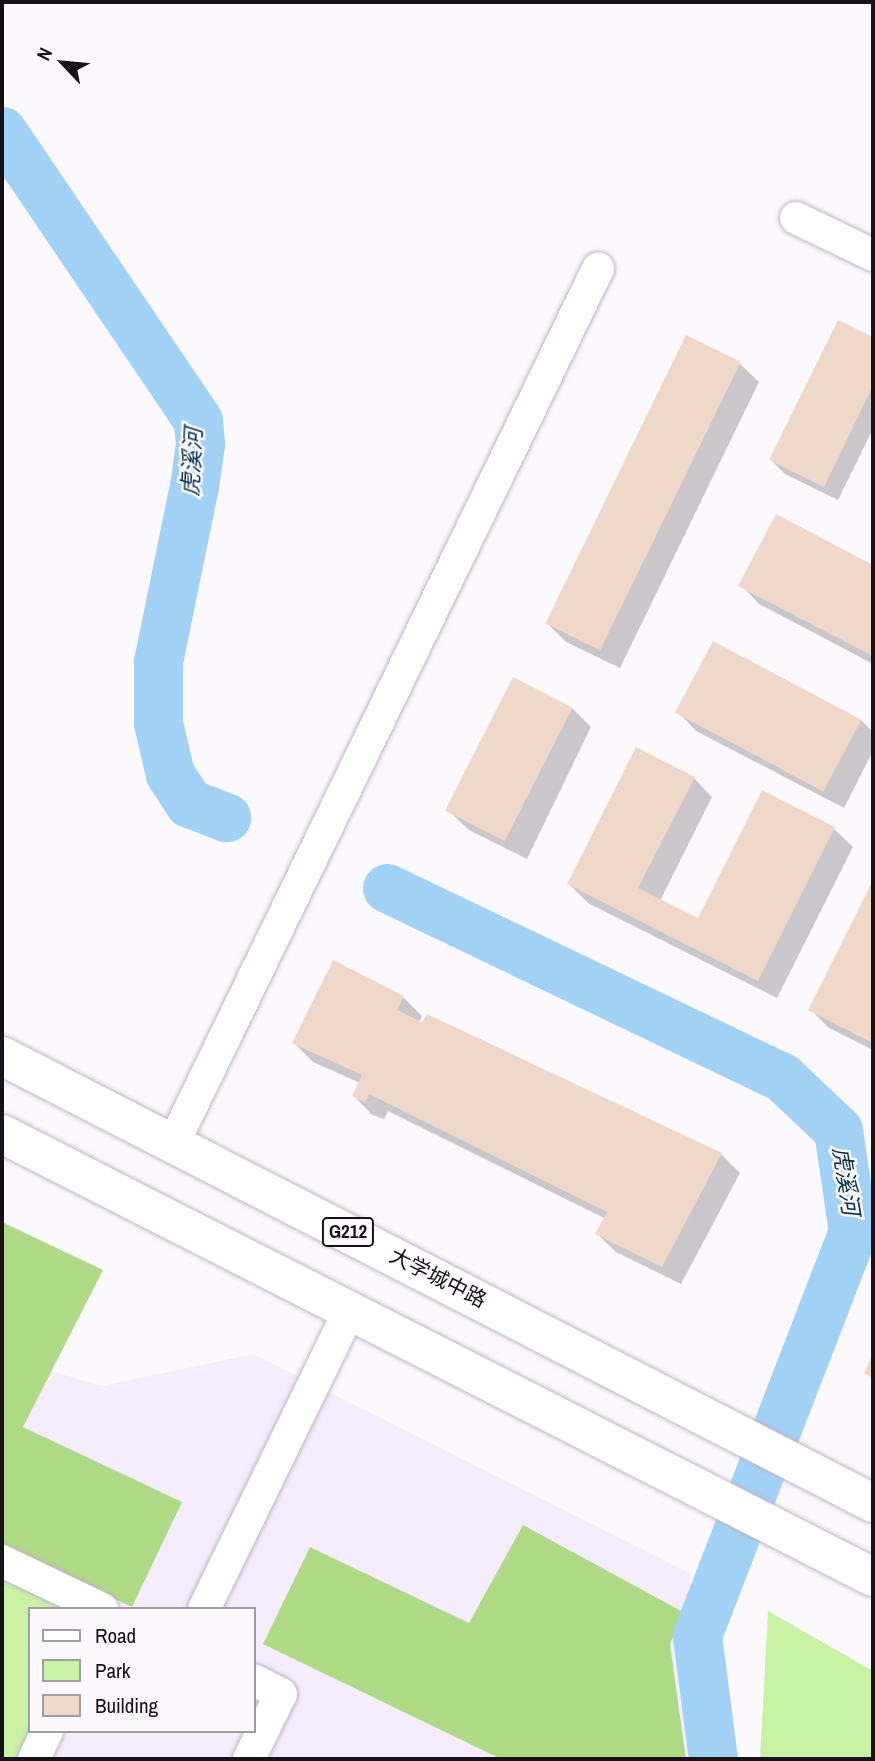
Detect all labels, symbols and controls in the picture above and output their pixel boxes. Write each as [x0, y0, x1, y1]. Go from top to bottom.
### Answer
north arrow [28, 28, 98, 98]
text: N [30, 43, 58, 65]
water label: 虎溪河 [176, 427, 208, 497]
water label: 虎溪河 [827, 1145, 865, 1217]
road number: G212 [322, 1216, 374, 1248]
street label: 大学城中路 [386, 1243, 490, 1313]
legend [28, 1607, 256, 1733]
text: Road [95, 1621, 136, 1650]
text: Park [95, 1656, 130, 1685]
text: Building [95, 1691, 158, 1720]

